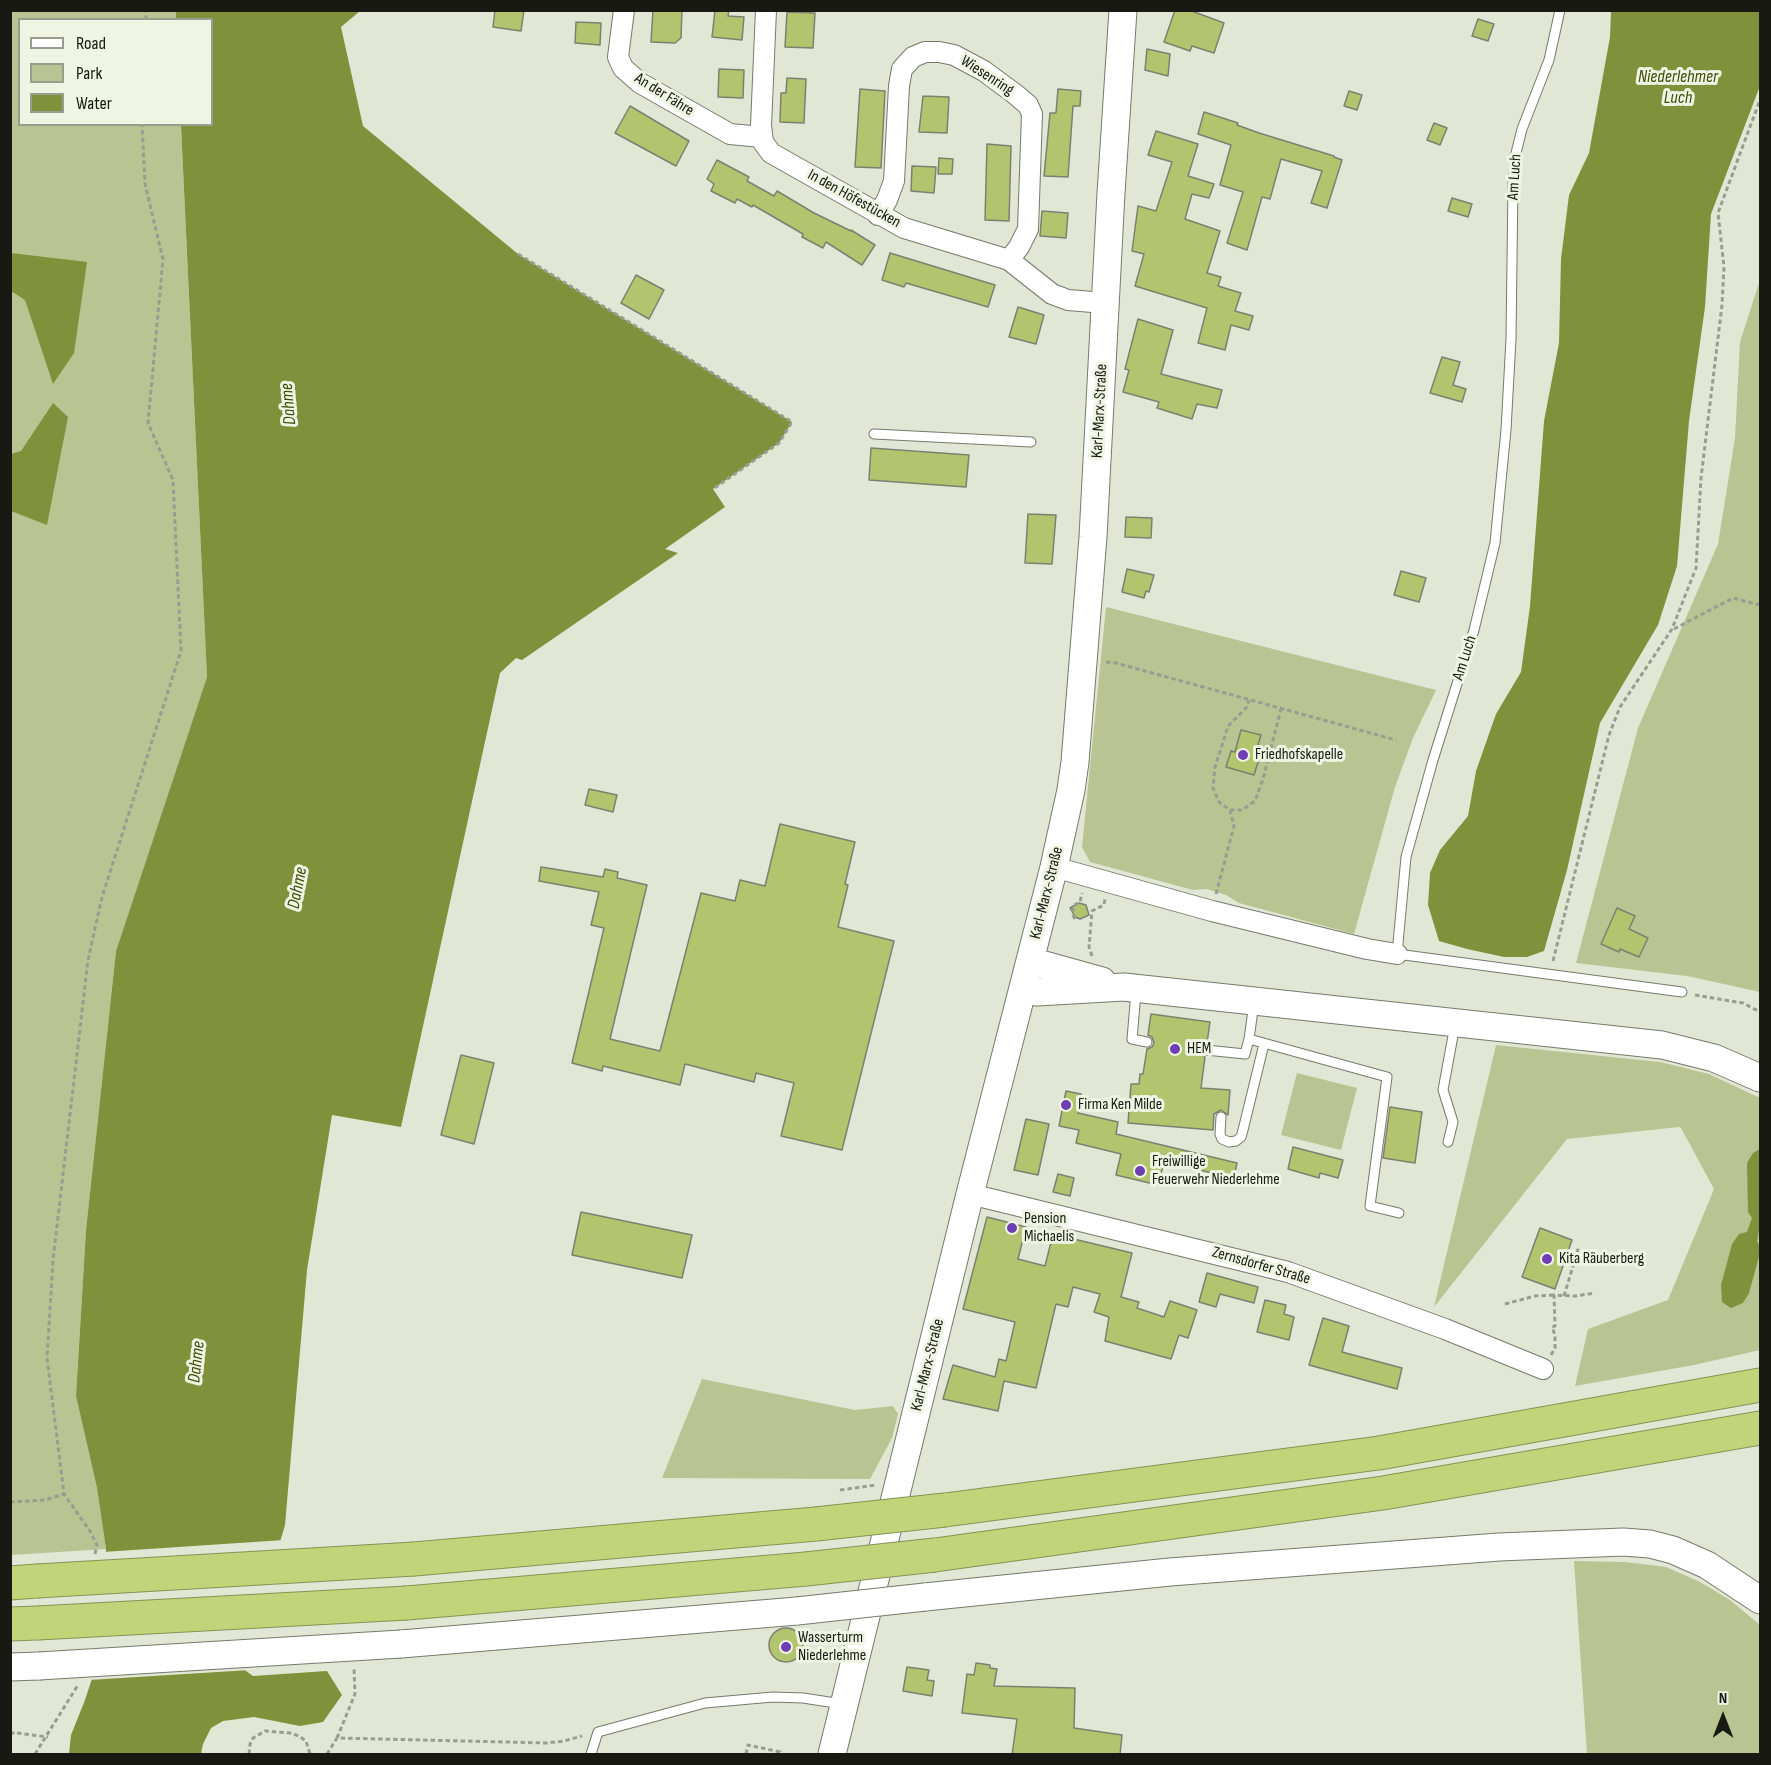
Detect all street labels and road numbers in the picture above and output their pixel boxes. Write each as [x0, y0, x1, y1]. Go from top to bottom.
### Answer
street label: Wiesenring [957, 52, 1017, 100]
street label: An der Fähre [631, 69, 697, 121]
street label: Am Luch [1504, 153, 1526, 201]
street label: In den Höfestücken [804, 166, 904, 232]
street label: Karl-Marx-Straße [1088, 363, 1112, 459]
street label: Am Luch [1449, 633, 1481, 683]
street label: Karl-Marx-Straße [1026, 845, 1068, 941]
street label: Zernsdorfer Straße [1210, 1243, 1312, 1289]
street label: Karl-Marx-Straße [907, 1317, 949, 1413]

